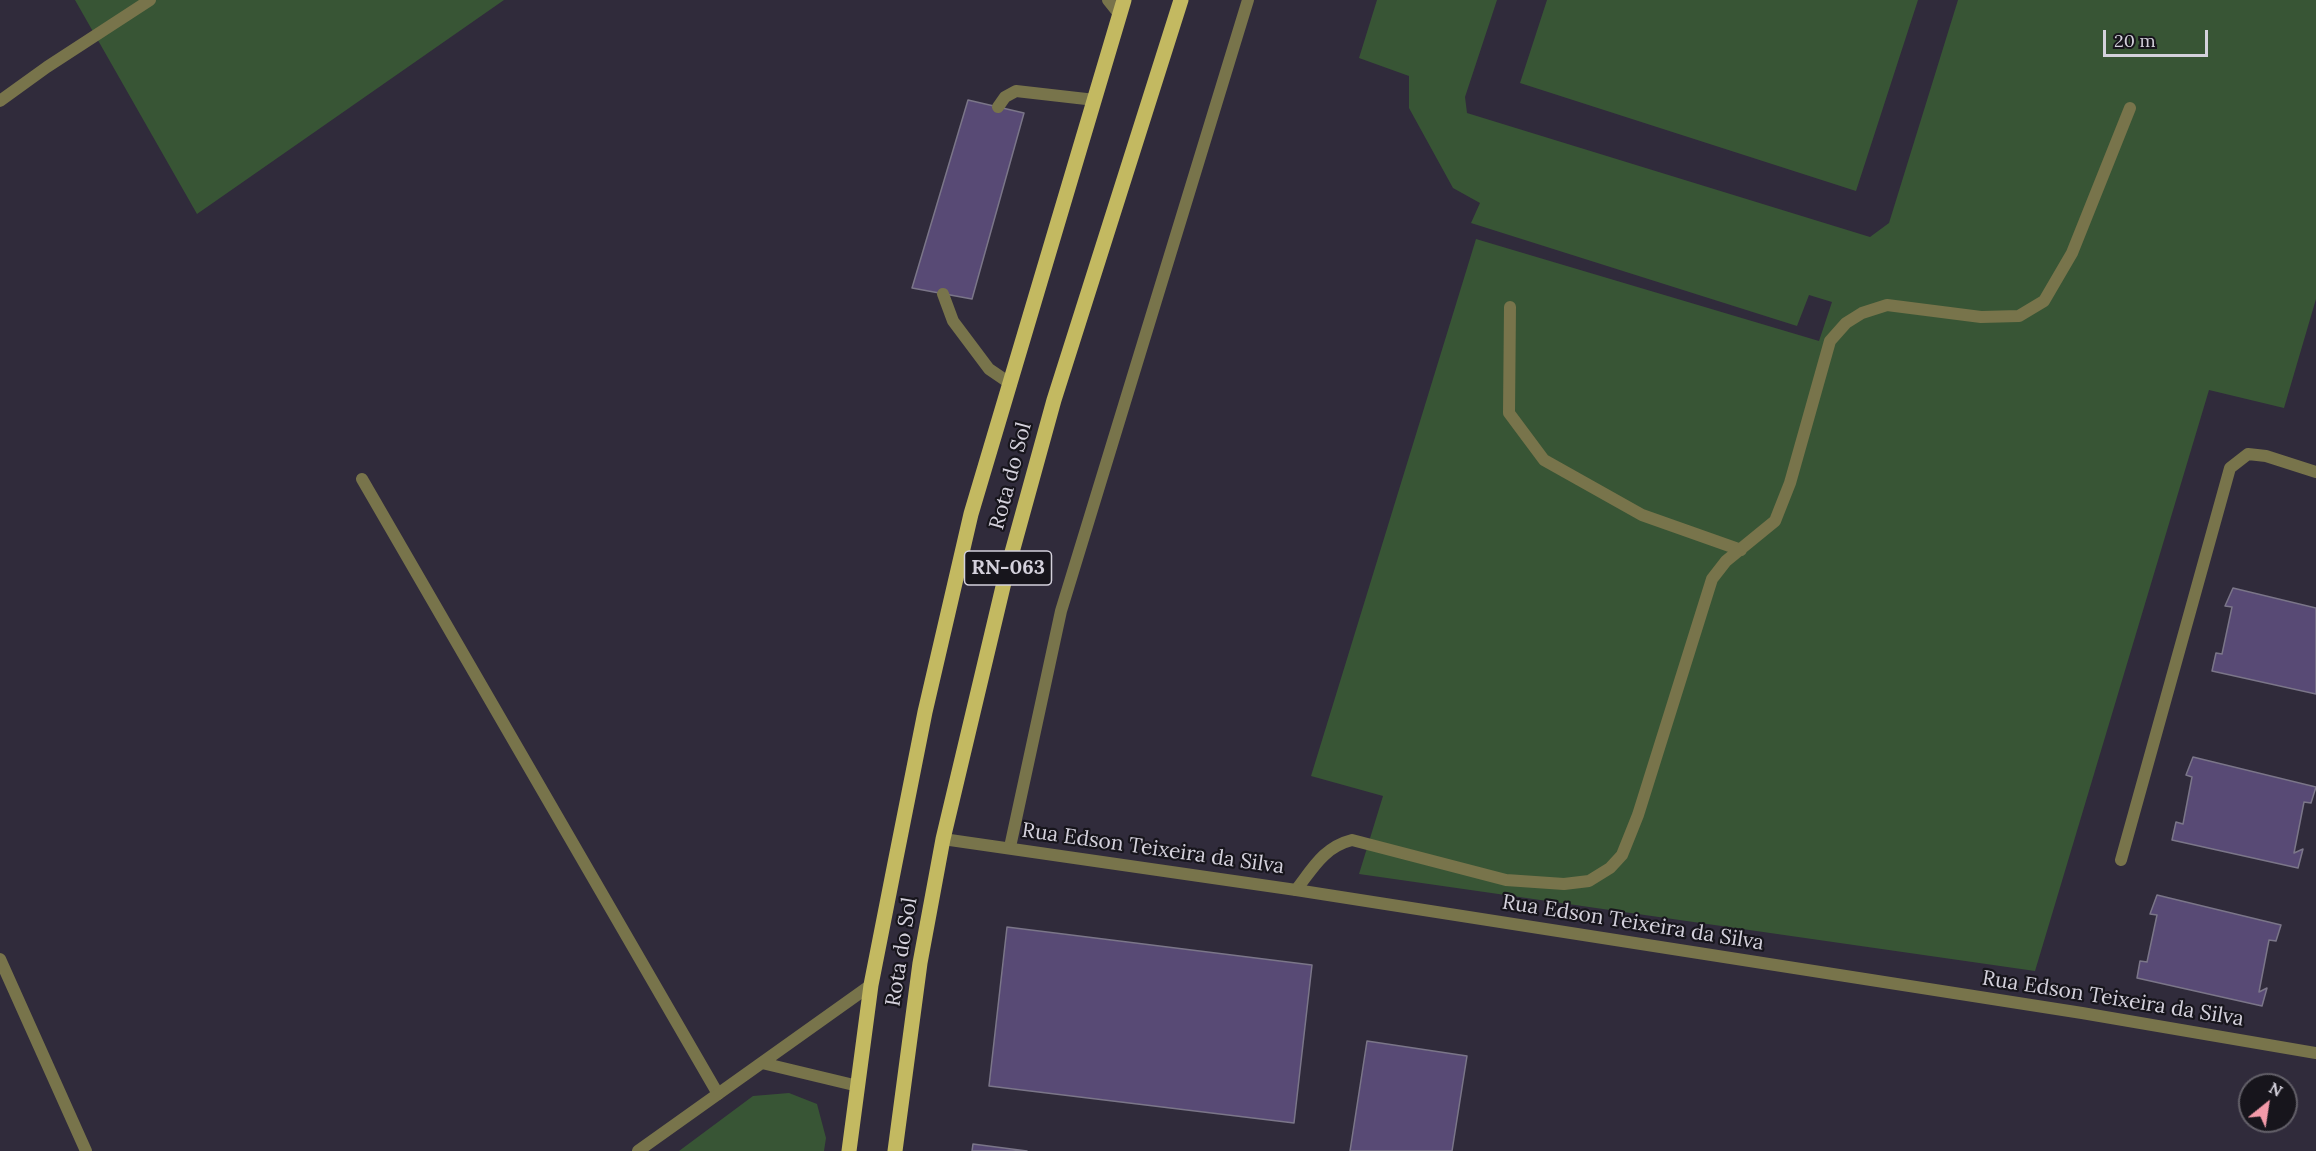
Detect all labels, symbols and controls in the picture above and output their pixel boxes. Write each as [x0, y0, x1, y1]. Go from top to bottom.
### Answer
scale bar [2106, 18, 2211, 56]
text: 20 m [2114, 29, 2156, 52]
street label: Rota do Sol [985, 420, 1037, 532]
road number: RN-063 [964, 551, 1052, 585]
street label: Rua Edson Teixeira da Silva [1020, 818, 1286, 880]
street label: Rua Edson Teixeira da Silva [1500, 890, 1766, 956]
street label: Rota do Sol [881, 896, 923, 1008]
street label: Rua Edson Teixeira da Silva [1980, 966, 2246, 1032]
north arrow [2238, 1073, 2298, 1133]
text: N [2266, 1077, 2286, 1101]

